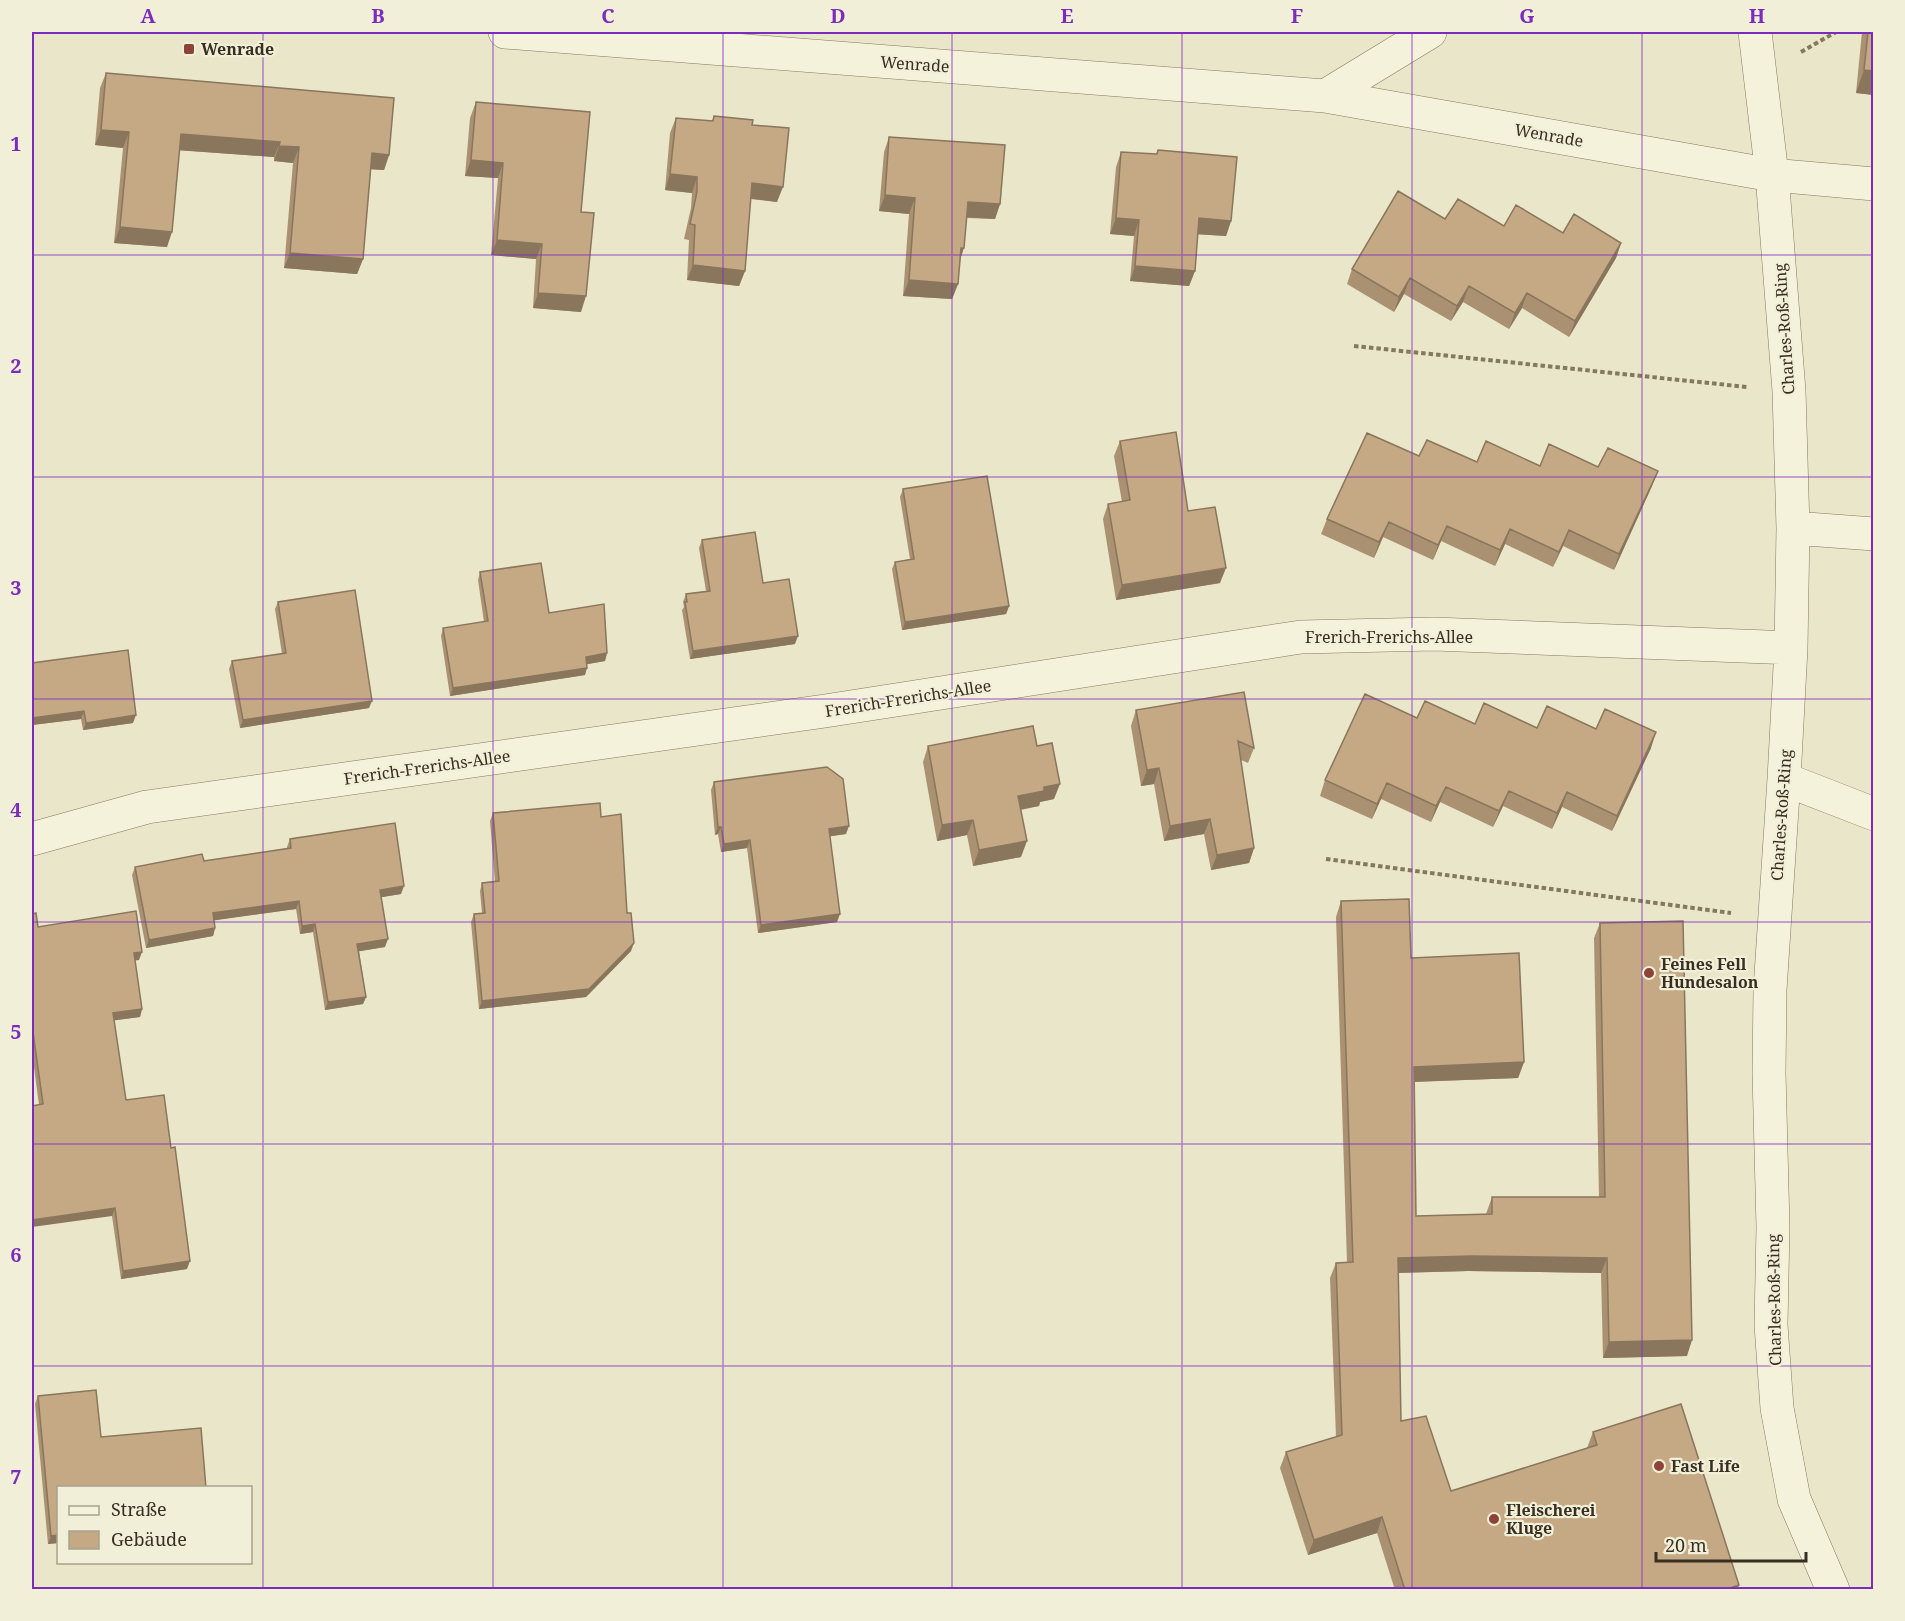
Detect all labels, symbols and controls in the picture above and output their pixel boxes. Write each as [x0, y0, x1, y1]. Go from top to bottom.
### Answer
text: A [140, 2, 156, 29]
text: B [371, 2, 385, 29]
text: C [601, 2, 615, 29]
text: D [830, 2, 846, 29]
text: E [1060, 2, 1074, 29]
text: F [1291, 2, 1303, 29]
text: G [1519, 2, 1535, 29]
text: H [1749, 2, 1765, 29]
place label: Wenrade [201, 38, 274, 60]
marker: Wenrade [182, 42, 196, 56]
street label: Wenrade [880, 51, 950, 77]
street label: Wenrade [1513, 118, 1585, 152]
text: 1 [10, 130, 22, 157]
street label: Charles-Roß-Ring [1768, 262, 1800, 396]
text: 2 [10, 352, 22, 379]
text: 3 [10, 574, 22, 601]
street label: Frerich-Frerichs-Allee [1305, 626, 1473, 648]
street label: Frerich-Frerichs-Allee [823, 674, 993, 722]
street label: Frerich-Frerichs-Allee [342, 744, 512, 790]
street label: Charles-Roß-Ring [1765, 748, 1797, 882]
text: 4 [10, 796, 22, 823]
place label: Feines Fell Hundesalon [1661, 953, 1759, 993]
marker: Feines Fell Hundesalon [1642, 966, 1656, 980]
text: 5 [10, 1018, 22, 1045]
street label: Charles-Roß-Ring [1762, 1234, 1786, 1366]
text: 6 [10, 1241, 22, 1268]
place label: Fast Life [1671, 1455, 1740, 1477]
marker: Fast Life [1652, 1459, 1666, 1473]
text: 7 [10, 1463, 22, 1490]
legend [57, 1486, 252, 1564]
text: Straße [111, 1497, 167, 1521]
place label: Fleischerei Kluge [1506, 1499, 1596, 1539]
marker: Fleischerei Kluge [1487, 1512, 1501, 1526]
scale bar [1656, 1525, 1806, 1563]
text: Gebäude [111, 1527, 187, 1551]
text: 20 m [1665, 1533, 1707, 1557]

